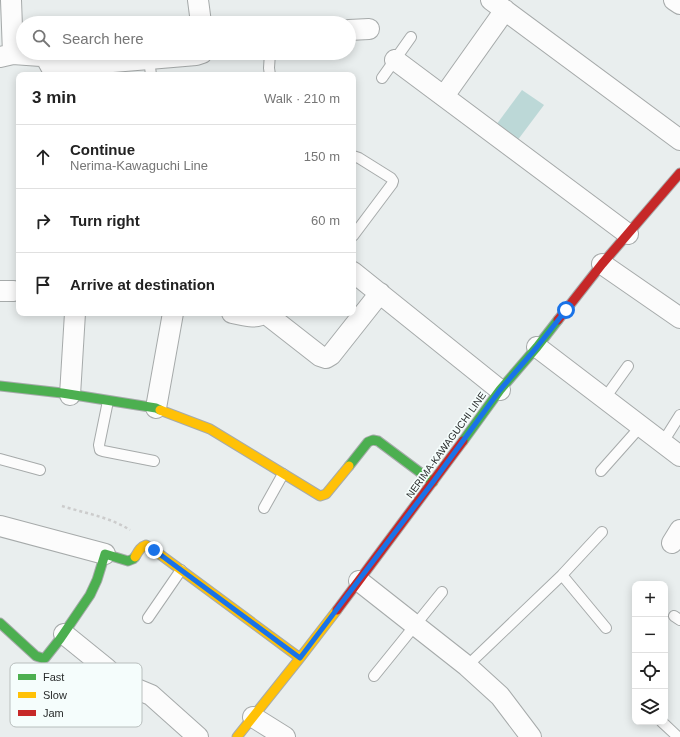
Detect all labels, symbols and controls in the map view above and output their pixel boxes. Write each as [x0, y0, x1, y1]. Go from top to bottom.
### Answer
search box [16, 16, 356, 60]
icon: search [30, 27, 52, 49]
text: Search here [62, 30, 144, 47]
text: 3 min [32, 88, 76, 107]
text: Walk · 210 m [264, 91, 340, 106]
text: Continue [70, 141, 135, 158]
icon: ahead [32, 146, 54, 168]
text: 150 m [304, 149, 340, 164]
text: Nerima-Kawaguchi Line [70, 158, 208, 173]
icon: right [32, 210, 54, 232]
text: Turn right [70, 212, 140, 229]
text: 60 m [311, 213, 340, 228]
icon: arrive [32, 274, 54, 296]
text: Arrive at destination [70, 276, 215, 293]
route start [557, 301, 575, 319]
street label: NERIMA-KAWAGUCHI LINE [404, 390, 488, 500]
route end [145, 541, 163, 559]
map controls [632, 581, 668, 725]
button: + [632, 581, 668, 617]
button: − [632, 617, 668, 653]
button: locate [632, 653, 668, 689]
legend [10, 663, 142, 727]
text: Fast [43, 671, 64, 683]
text: Slow [43, 689, 67, 701]
button: layers [632, 689, 668, 725]
text: Jam [43, 707, 64, 719]

